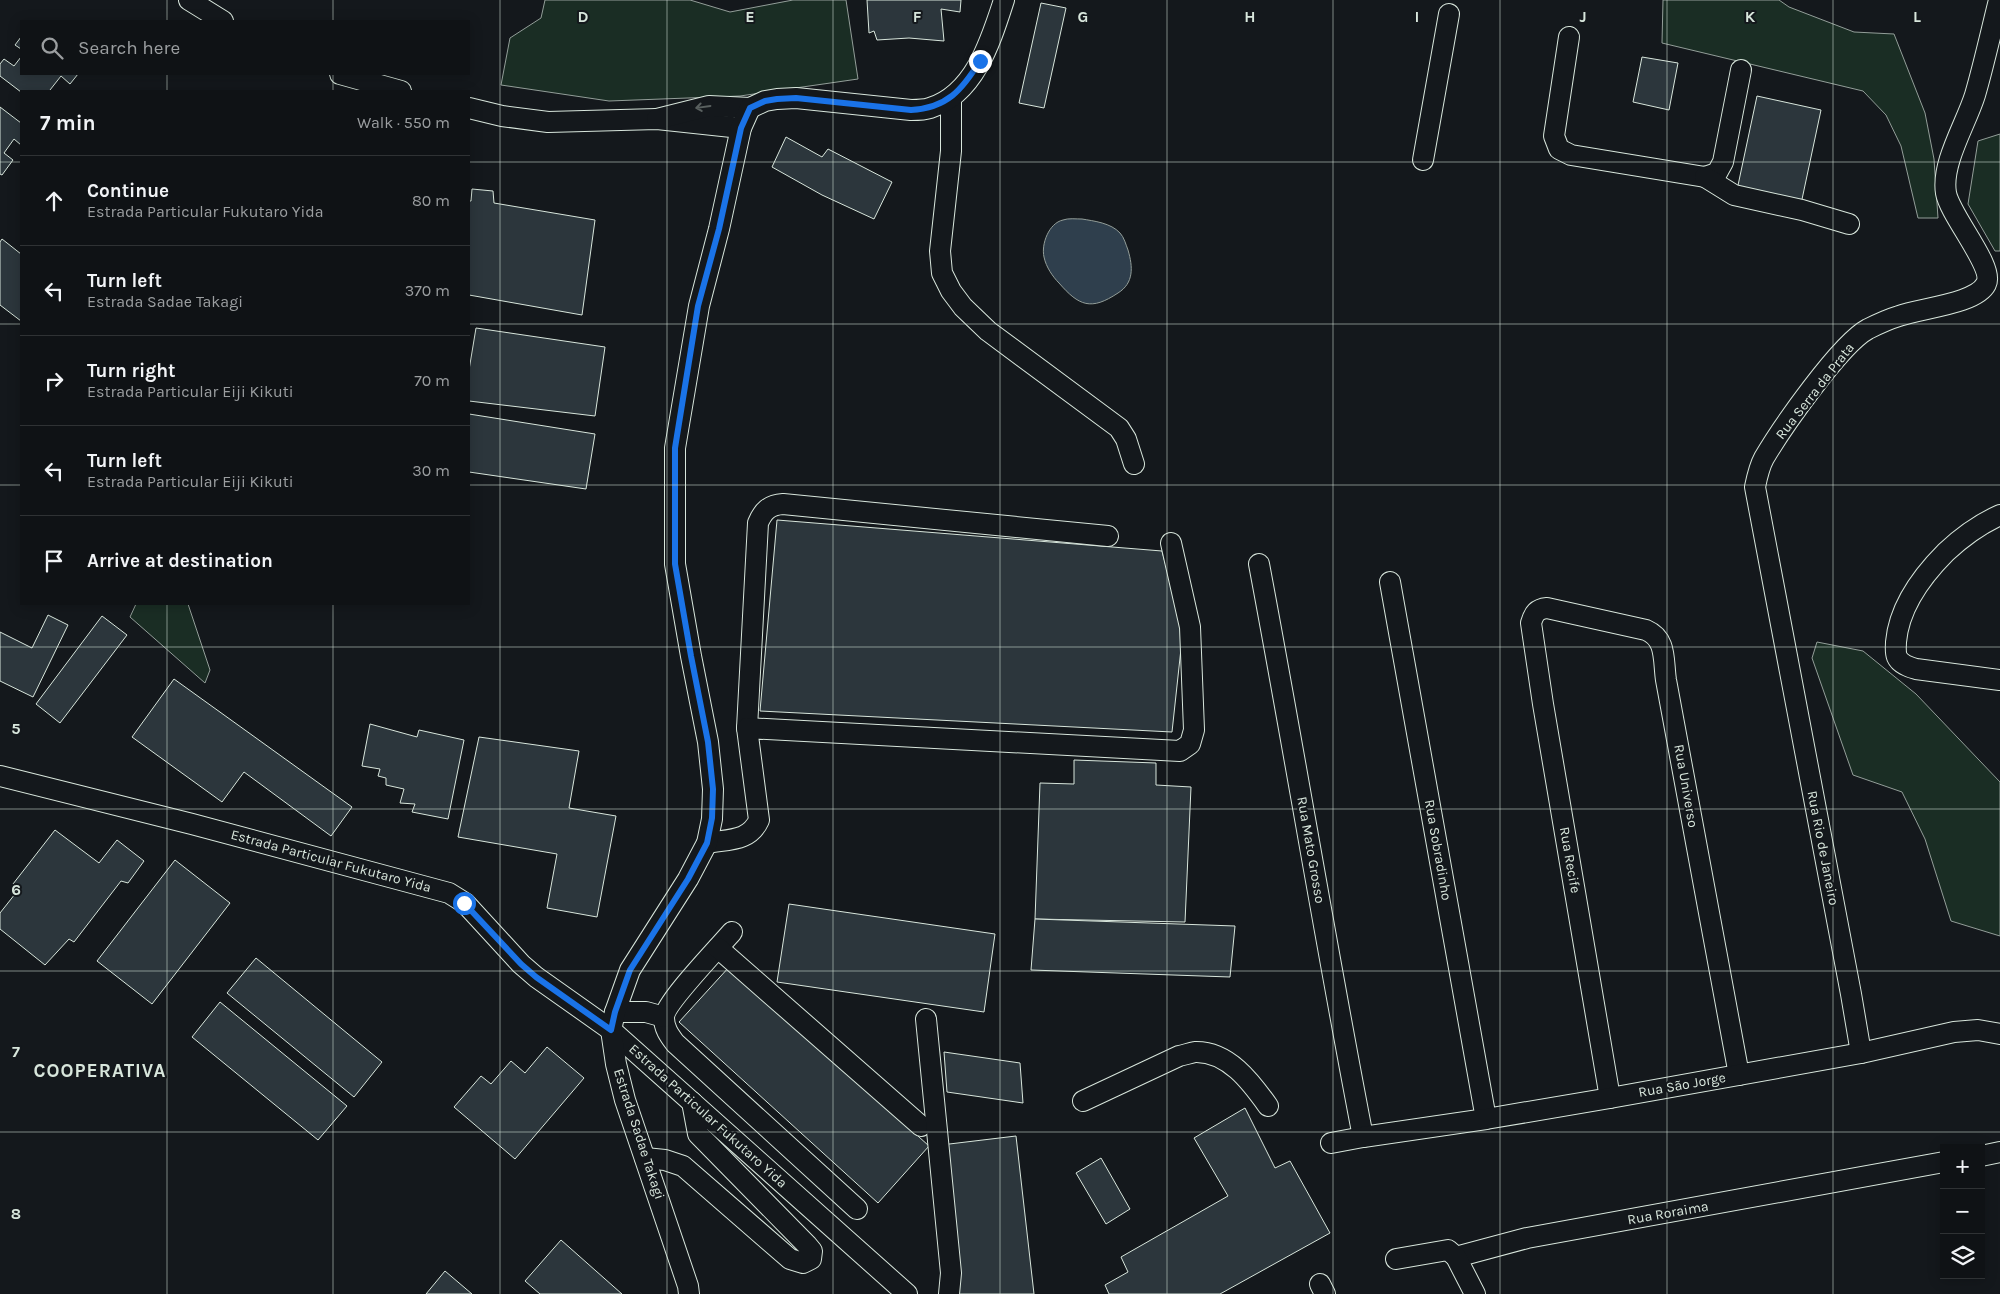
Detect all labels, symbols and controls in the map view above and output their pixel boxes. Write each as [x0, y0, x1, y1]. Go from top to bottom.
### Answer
text: D [578, 7, 589, 26]
text: E [745, 7, 755, 26]
text: F [913, 7, 922, 26]
text: G [1078, 7, 1088, 26]
text: H [1244, 7, 1256, 26]
text: I [1415, 7, 1419, 26]
text: J [1579, 7, 1587, 26]
text: K [1745, 7, 1756, 26]
text: L [1913, 7, 1921, 26]
search box [20, 20, 470, 75]
icon: search [38, 34, 66, 62]
text: Search here [78, 37, 180, 59]
route end [969, 50, 992, 73]
one-way arrow [695, 102, 711, 112]
text: 7 min [40, 111, 96, 135]
text: Walk · 550 m [357, 113, 450, 132]
text: Continue [87, 180, 169, 202]
icon: ahead [40, 187, 68, 215]
text: 80 m [412, 191, 450, 210]
text: Estrada Particular Fukutaro Yida [87, 202, 324, 221]
text: Turn left [87, 270, 162, 292]
icon: left [40, 277, 68, 305]
text: 370 m [405, 281, 450, 300]
text: Estrada Sadae Takagi [87, 292, 243, 311]
street label: Rua Serra da Prata [1772, 339, 1858, 443]
text: Turn right [87, 360, 176, 382]
icon: right [40, 367, 68, 395]
text: 70 m [414, 371, 450, 390]
text: Estrada Particular Eiji Kikuti [87, 382, 293, 401]
text: Turn left [87, 450, 162, 472]
icon: left [40, 457, 68, 485]
text: 30 m [412, 461, 450, 480]
text: Estrada Particular Eiji Kikuti [87, 472, 293, 491]
icon: arrive [40, 547, 68, 575]
text: Arrive at destination [87, 550, 273, 572]
text: 5 [11, 719, 21, 738]
street label: Rua Universo [1670, 743, 1702, 829]
street label: Rua Rio de Janeiro [1804, 789, 1842, 907]
street label: Rua Mato Grosso [1293, 795, 1329, 905]
street label: Rua Sobradinho [1421, 798, 1455, 902]
street label: Rua Recife [1556, 825, 1584, 895]
street label: Estrada Particular Fukutaro Yida [229, 826, 433, 896]
text: 6 [11, 880, 21, 899]
route start [453, 892, 476, 915]
street label: Estrada Particular Fukutaro Yida [625, 1040, 791, 1192]
text: 7 [12, 1042, 20, 1061]
district label: COOPERATIVA [34, 1060, 166, 1082]
street label: Estrada Sadae Takagi [610, 1066, 668, 1202]
street label: Rua São Jorge [1637, 1069, 1727, 1101]
map controls [1940, 1144, 1985, 1279]
button: + [1940, 1144, 1985, 1189]
button: − [1940, 1189, 1985, 1234]
street label: Rua Roraima [1626, 1198, 1710, 1228]
text: 8 [11, 1204, 21, 1223]
button: layers [1940, 1234, 1985, 1279]

